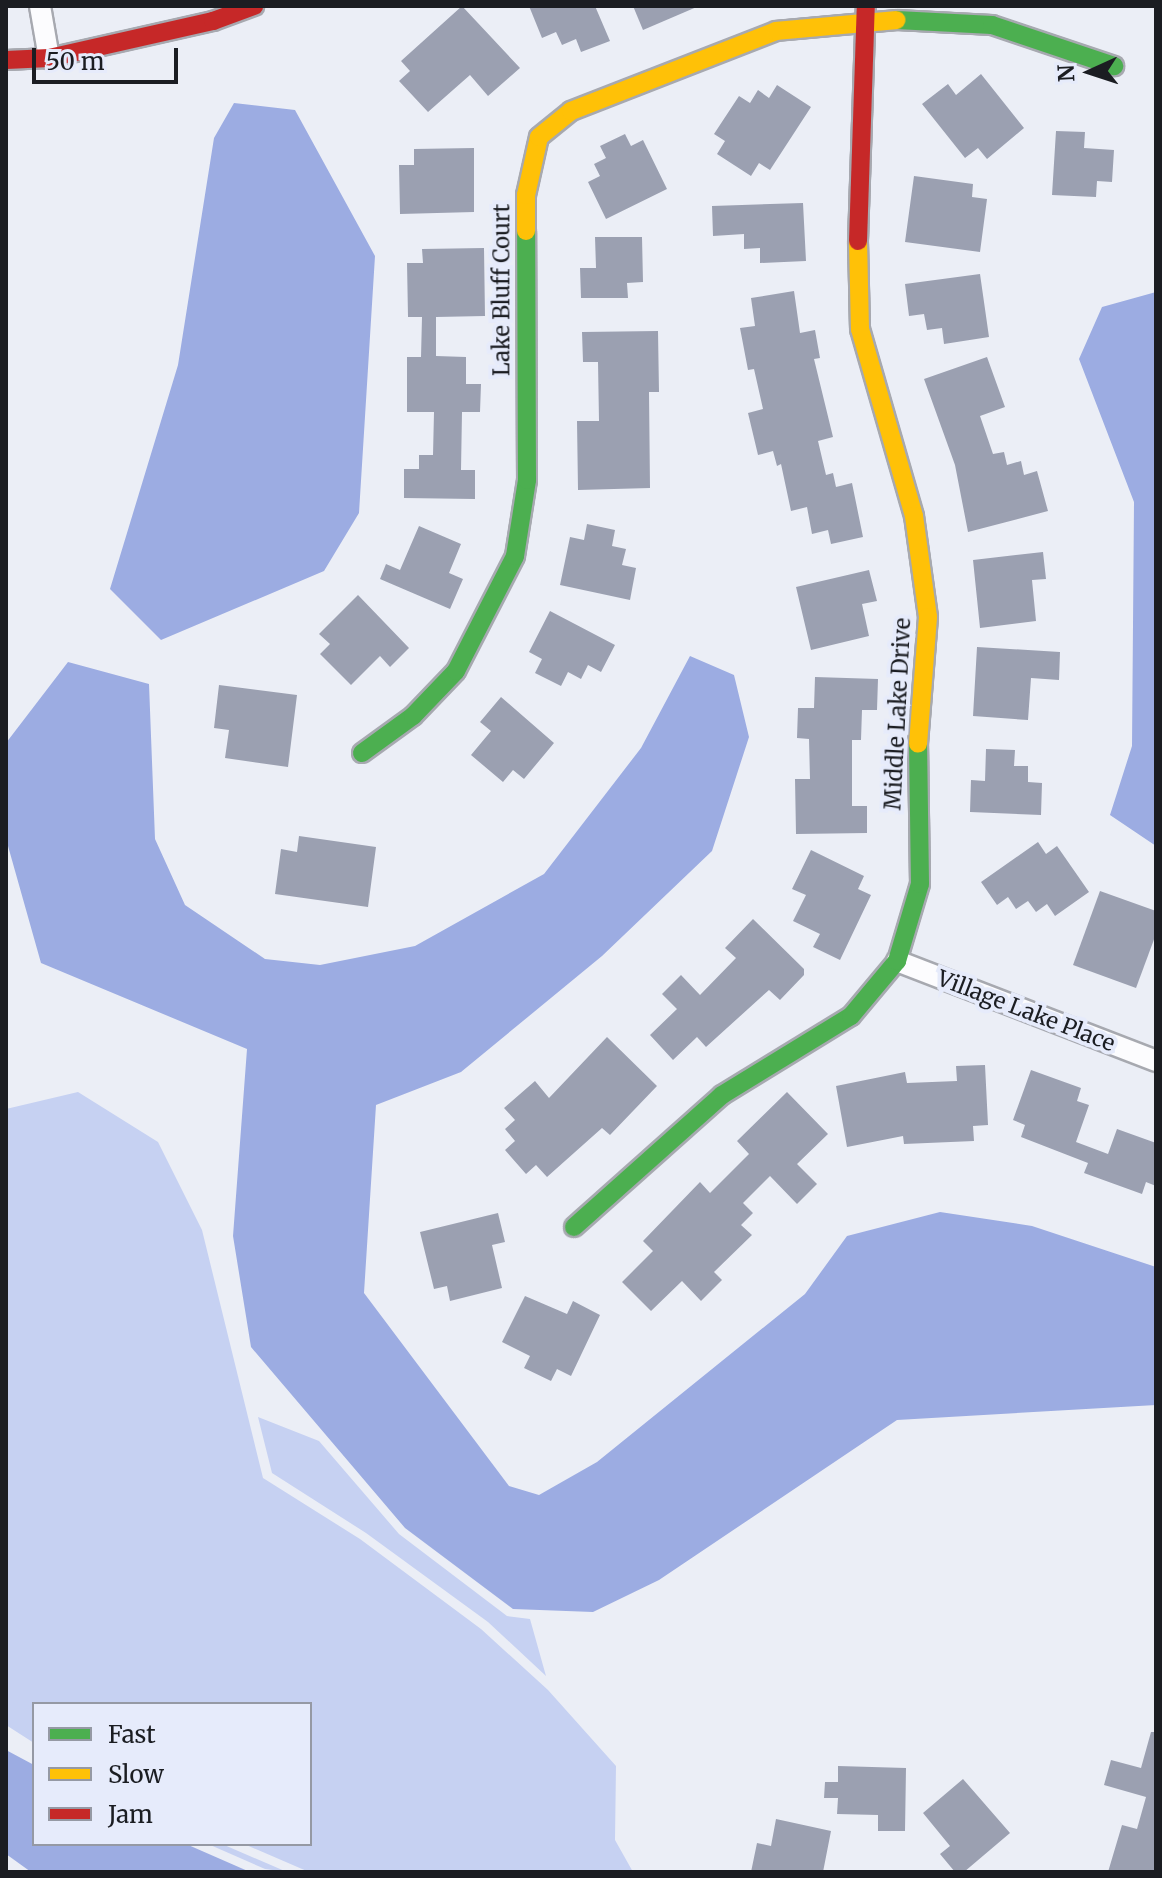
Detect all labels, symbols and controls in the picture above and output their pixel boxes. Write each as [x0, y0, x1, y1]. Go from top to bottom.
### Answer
scale bar [36, 32, 182, 82]
north arrow [1050, 32, 1130, 112]
text: 50 m [46, 46, 105, 77]
text: N [1052, 64, 1080, 83]
street label: Lake Bluff Court [489, 204, 515, 376]
street label: Middle Lake Drive [880, 617, 916, 811]
street label: Village Lake Place [934, 965, 1118, 1057]
legend [32, 1702, 312, 1846]
text: Fast [108, 1719, 156, 1750]
text: Slow [108, 1759, 164, 1790]
text: Jam [108, 1799, 153, 1830]

